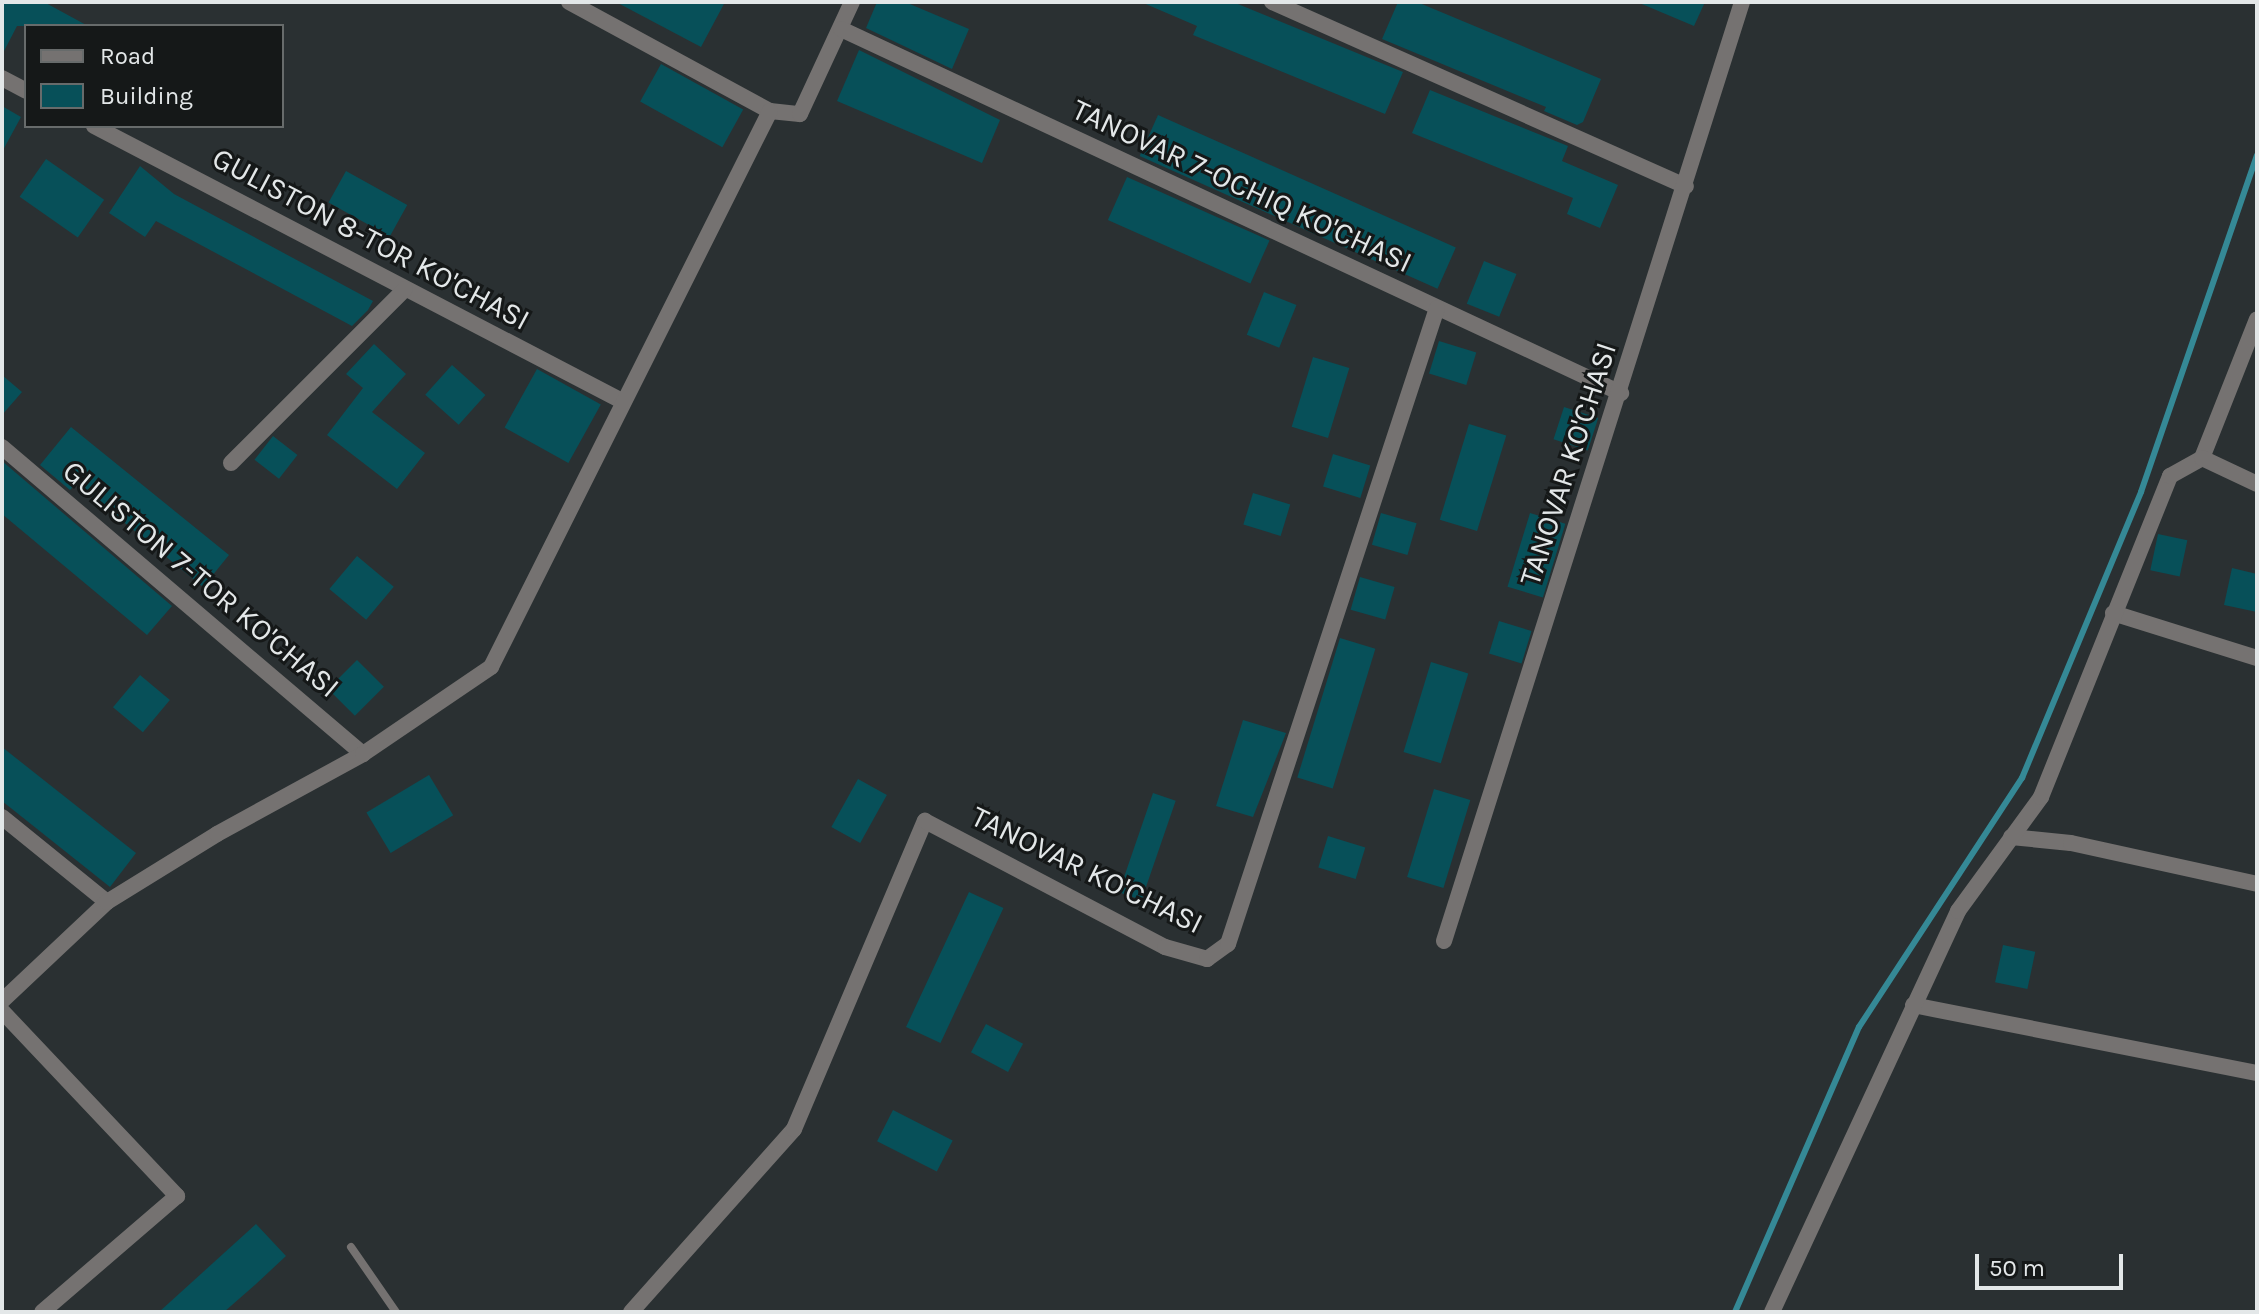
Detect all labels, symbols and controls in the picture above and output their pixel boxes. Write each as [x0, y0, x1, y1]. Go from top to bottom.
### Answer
legend [24, 24, 284, 128]
text: Road [100, 42, 155, 70]
text: Building [100, 82, 193, 110]
street label: TANOVAR 7-OCHIQ KO'CHASI [1066, 91, 1418, 281]
street label: GULISTON 8-TOR KO'CHASI [206, 140, 536, 338]
street label: TANOVAR KO'CHASI [1512, 338, 1624, 590]
street label: GULISTON 7-TOR KO'CHASI [55, 453, 347, 705]
street label: TANOVAR KO'CHASI [965, 798, 1209, 942]
scale bar [1979, 1238, 2127, 1288]
text: 50 m [1989, 1254, 2045, 1282]

